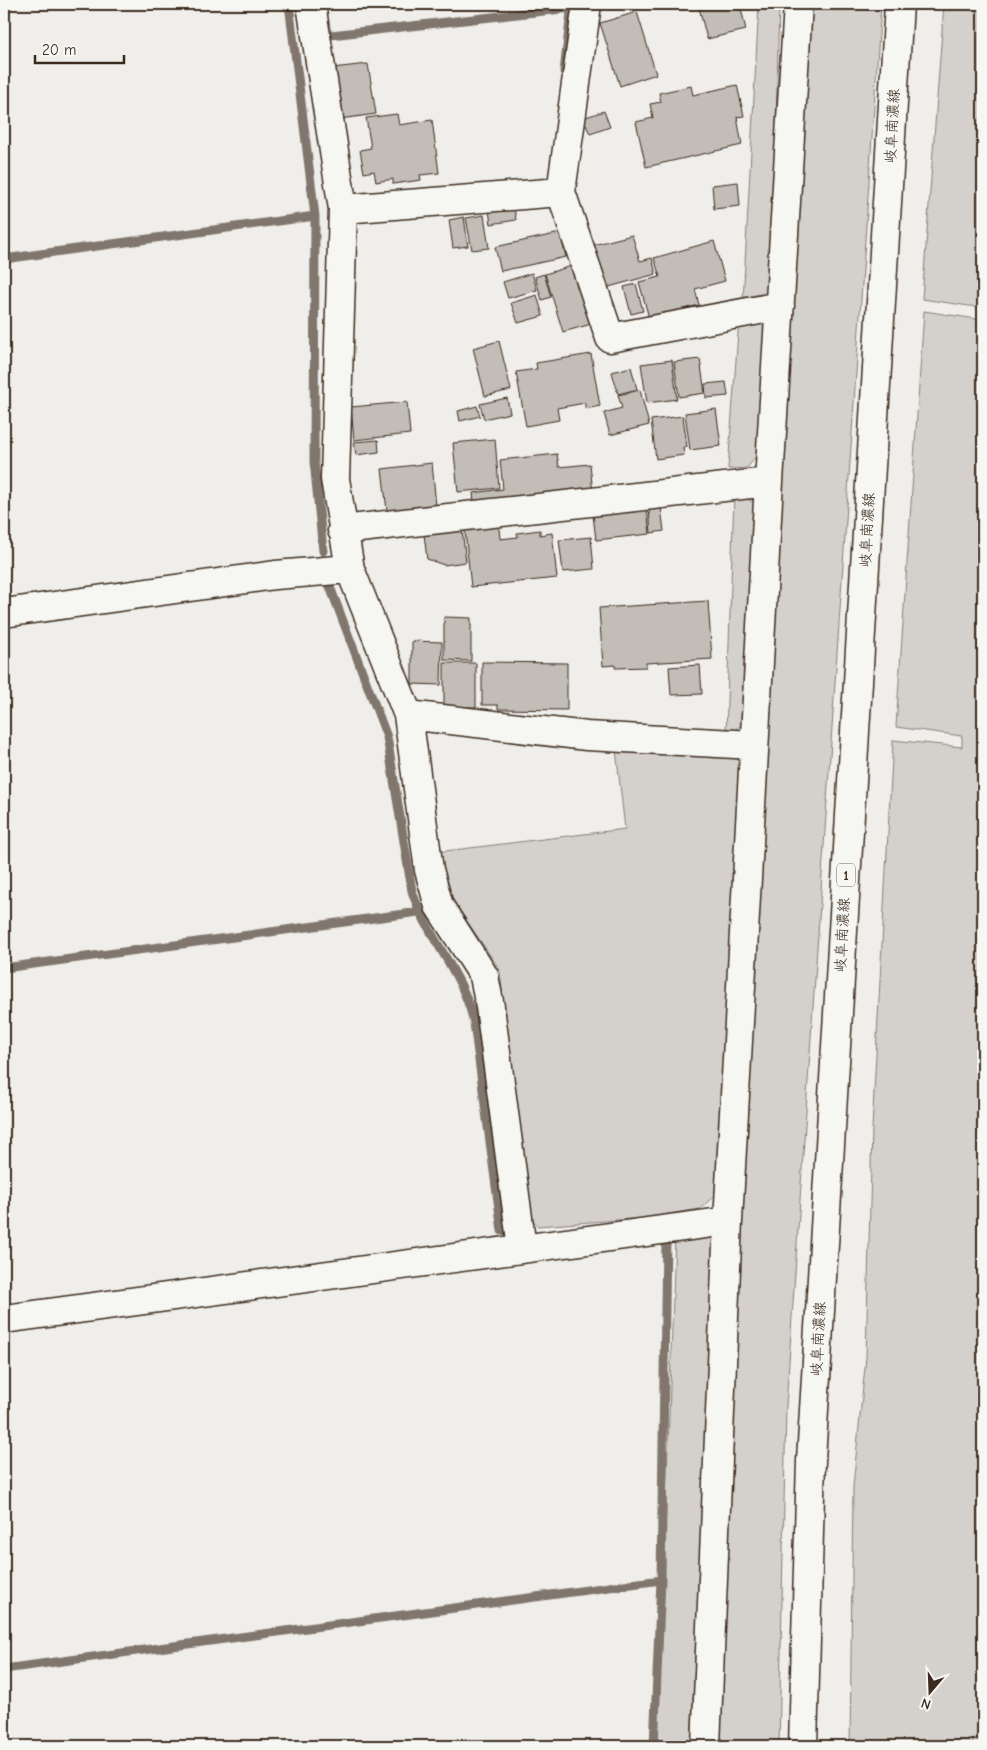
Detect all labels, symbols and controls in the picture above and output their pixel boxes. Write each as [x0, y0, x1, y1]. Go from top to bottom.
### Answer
scale bar [35, 32, 124, 64]
text: 20 m [42, 41, 76, 59]
street label: 岐阜南濃線 [881, 88, 903, 164]
street label: 岐阜南濃線 [856, 492, 878, 568]
road number: 1 [837, 864, 855, 886]
street label: 岐阜南濃線 [831, 897, 853, 973]
street label: 岐阜南濃線 [807, 1301, 829, 1377]
north arrow [904, 1668, 954, 1718]
text: N [919, 1694, 933, 1713]

